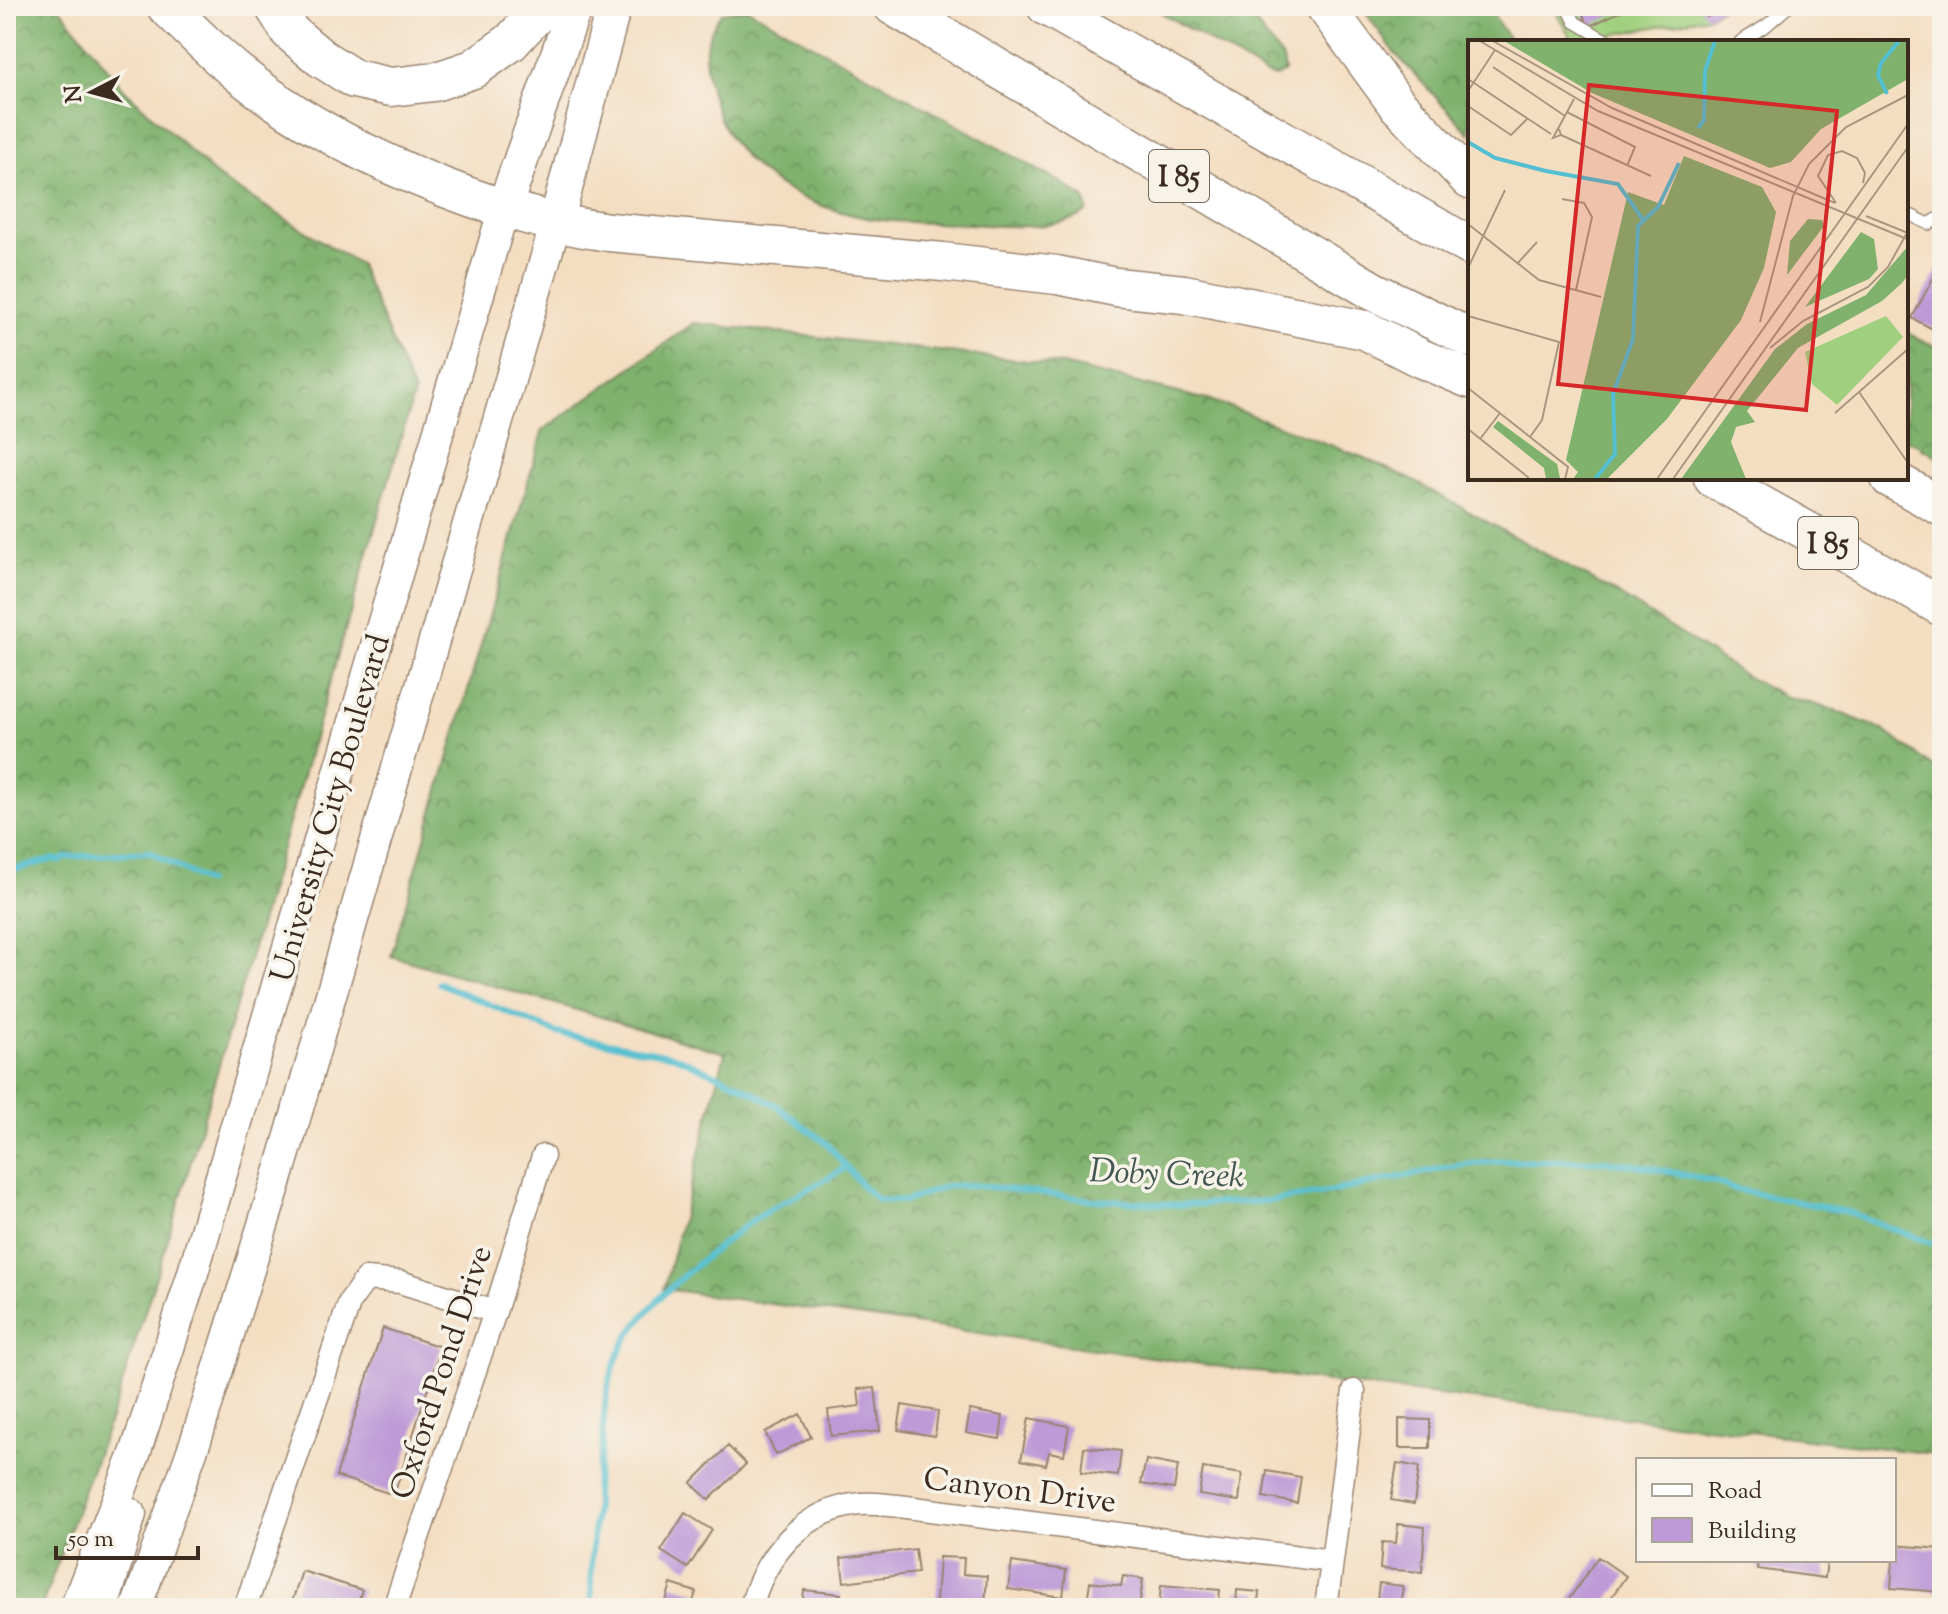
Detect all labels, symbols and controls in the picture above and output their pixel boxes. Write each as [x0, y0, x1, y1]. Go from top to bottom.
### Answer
inset map [1468, 40, 1908, 480]
north arrow [52, 52, 132, 132]
text: N [58, 83, 92, 104]
road number: I 85 [1149, 150, 1209, 202]
road number: I 85 [1798, 517, 1858, 569]
street label: University City Boulevard [260, 629, 404, 988]
water label: Doby Creek [1088, 1148, 1245, 1203]
street label: Oxford Pond Drive [380, 1240, 506, 1506]
street label: Canyon Drive [921, 1457, 1119, 1527]
legend [1636, 1458, 1896, 1562]
text: Road [1708, 1475, 1762, 1509]
scale bar [56, 1510, 198, 1560]
text: Building [1708, 1515, 1797, 1549]
text: 50 m [66, 1523, 114, 1557]

